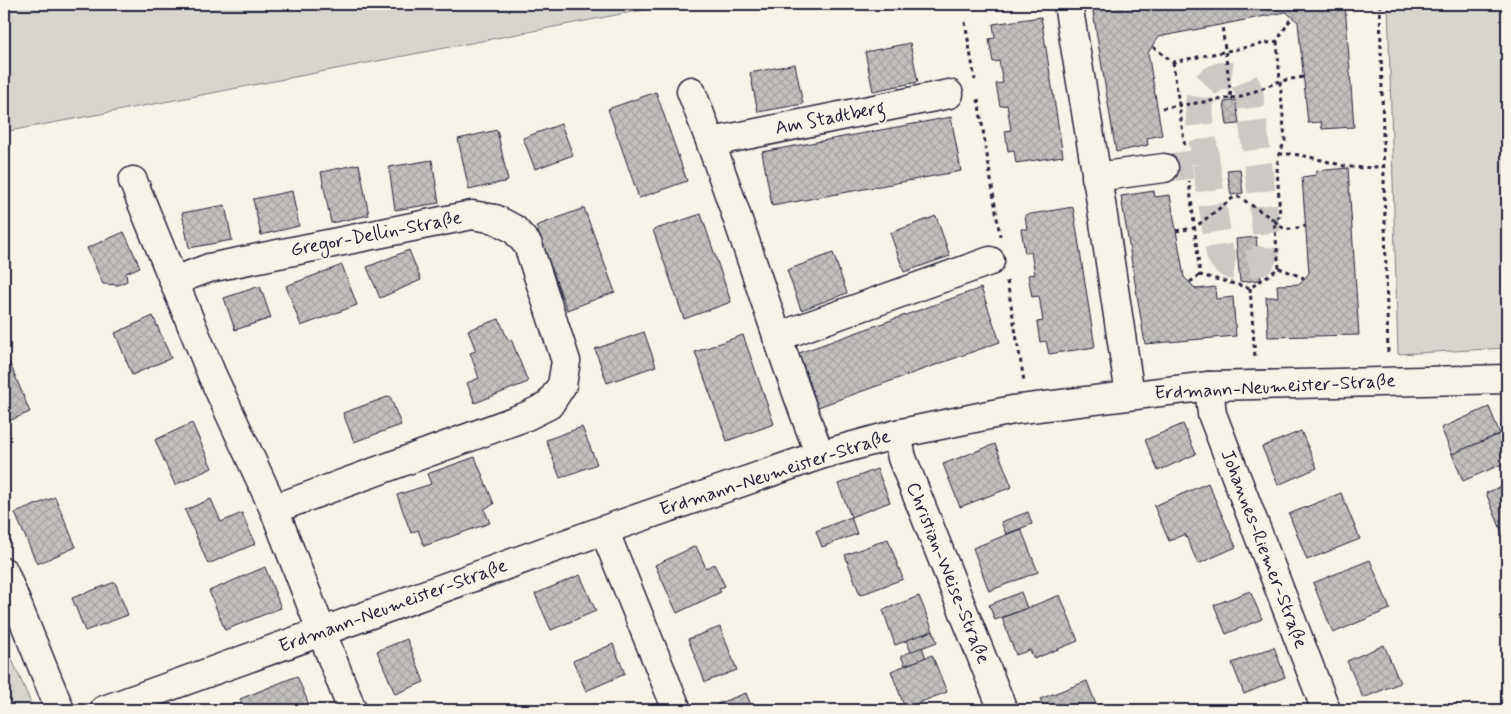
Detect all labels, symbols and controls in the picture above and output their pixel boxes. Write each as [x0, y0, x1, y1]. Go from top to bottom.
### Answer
street label: Am Stadtberg [773, 95, 888, 144]
street label: Gregor-Dellin-Straße [288, 205, 464, 265]
street label: Erdmann-Neumeister-Straße [1154, 368, 1396, 406]
street label: Erdmann-Neumeister-Straße [656, 424, 894, 522]
street label: Johannes-Riemer-Straße [1214, 446, 1314, 652]
street label: Christian-Weise-Straße [900, 478, 996, 668]
street label: Erdmann-Neumeister-Straße [275, 553, 511, 659]

